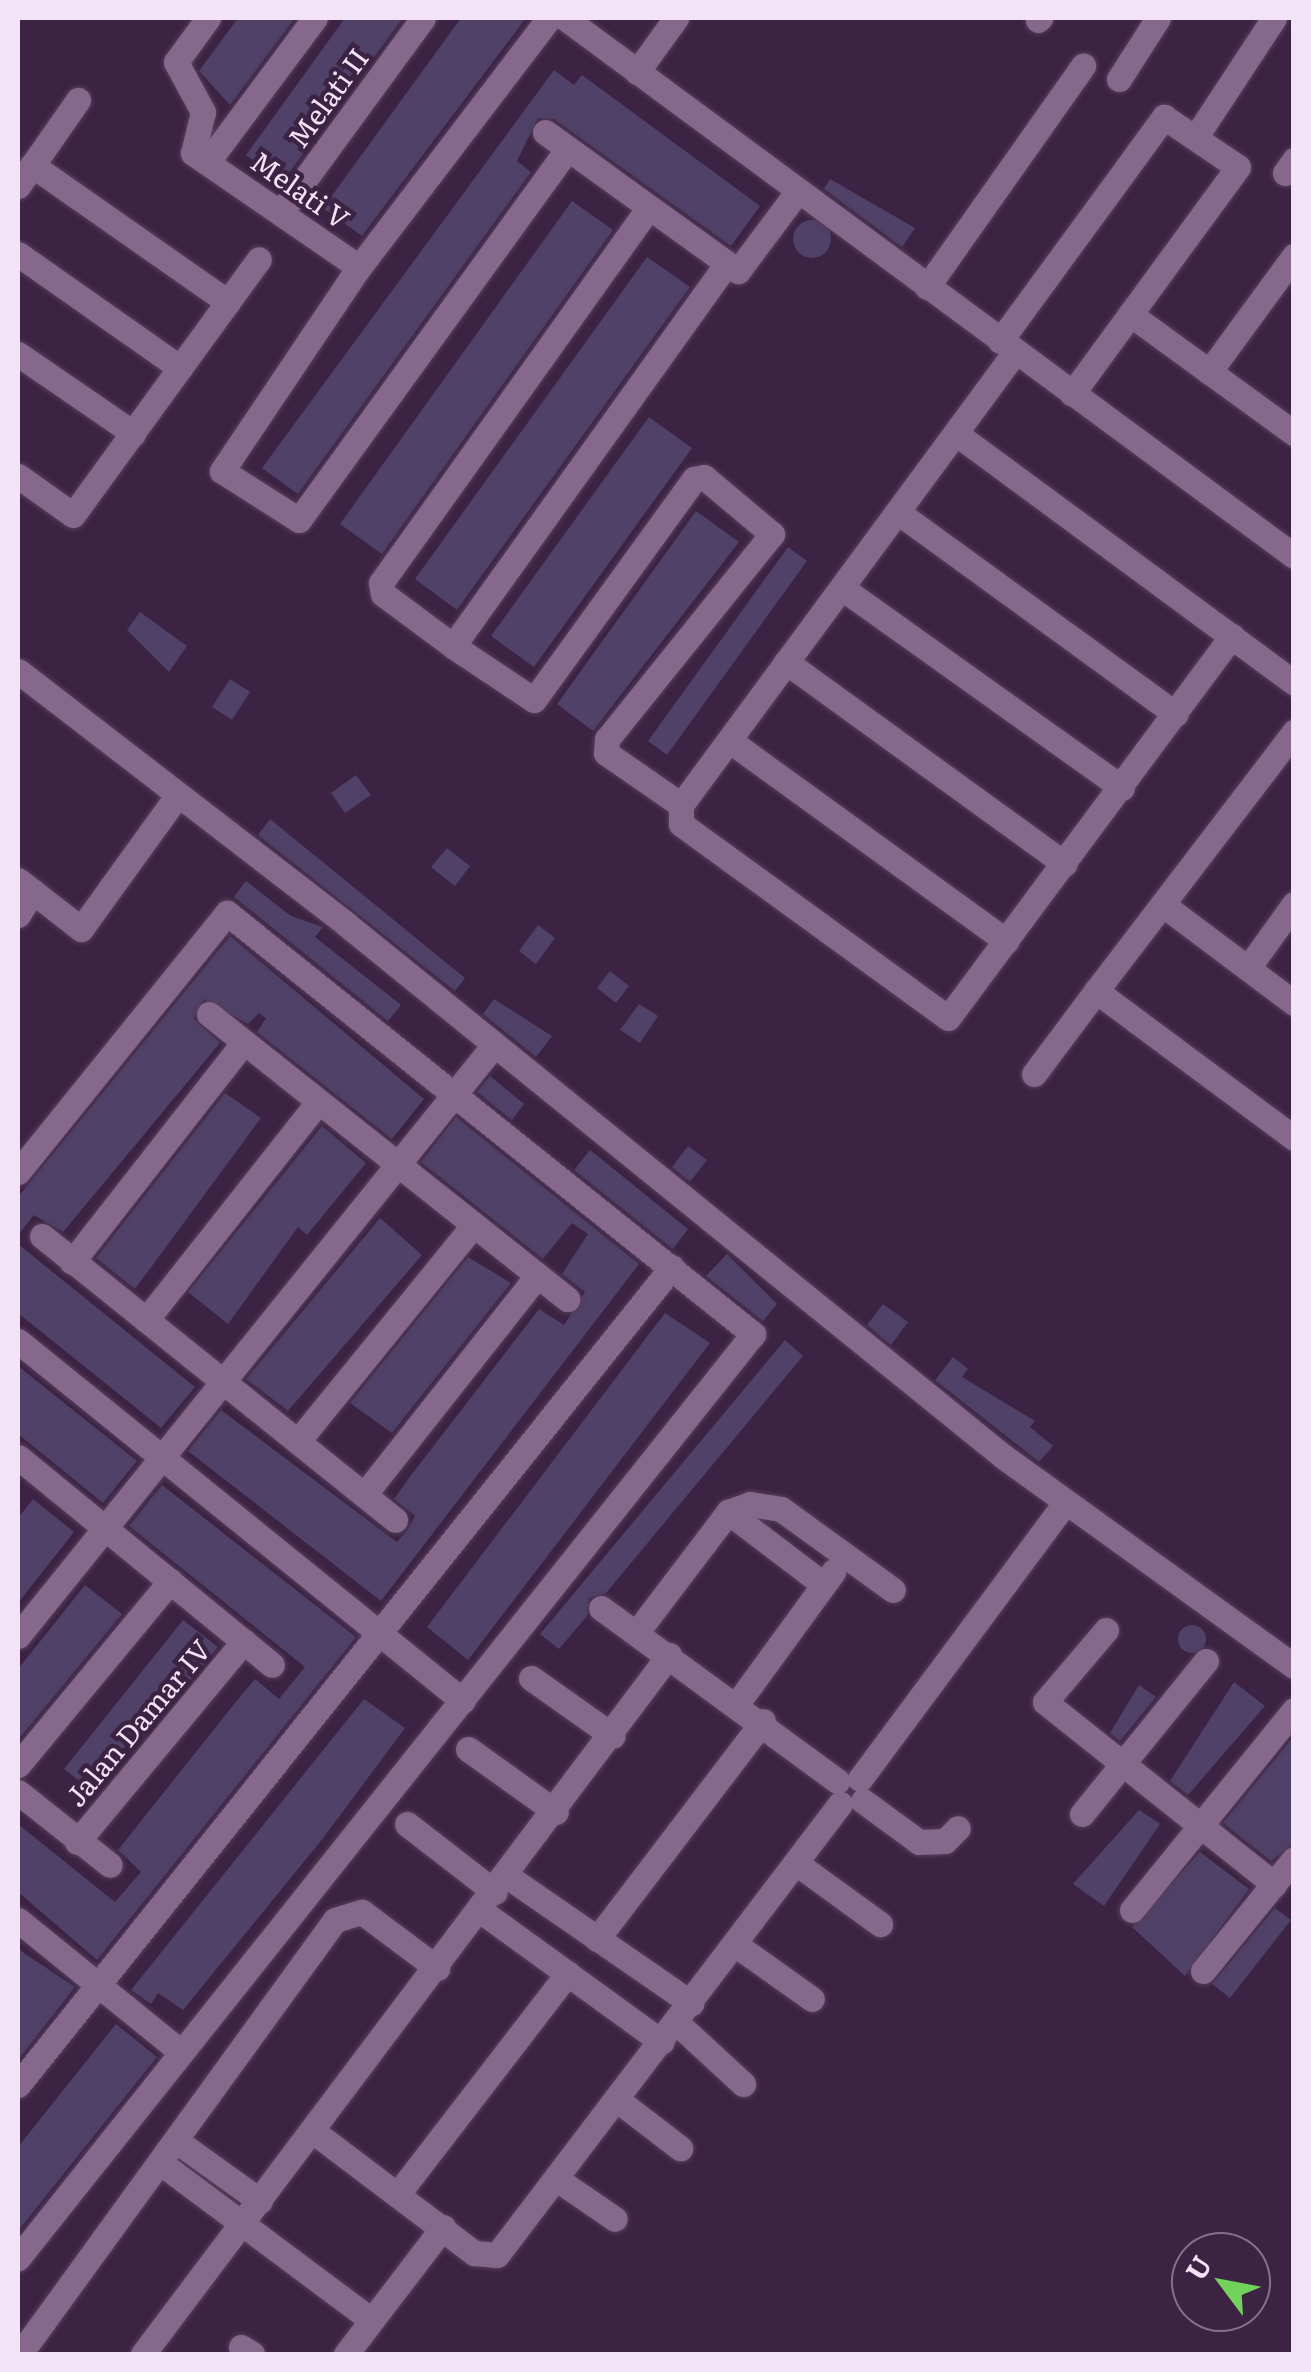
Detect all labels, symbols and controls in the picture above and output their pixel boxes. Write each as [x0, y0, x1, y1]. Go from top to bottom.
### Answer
street label: Melati II [280, 41, 374, 153]
street label: Melati V [245, 143, 357, 235]
street label: Jalan Damar IV [58, 1632, 216, 1812]
north arrow [1171, 2232, 1271, 2332]
text: U [1174, 2247, 1221, 2288]

